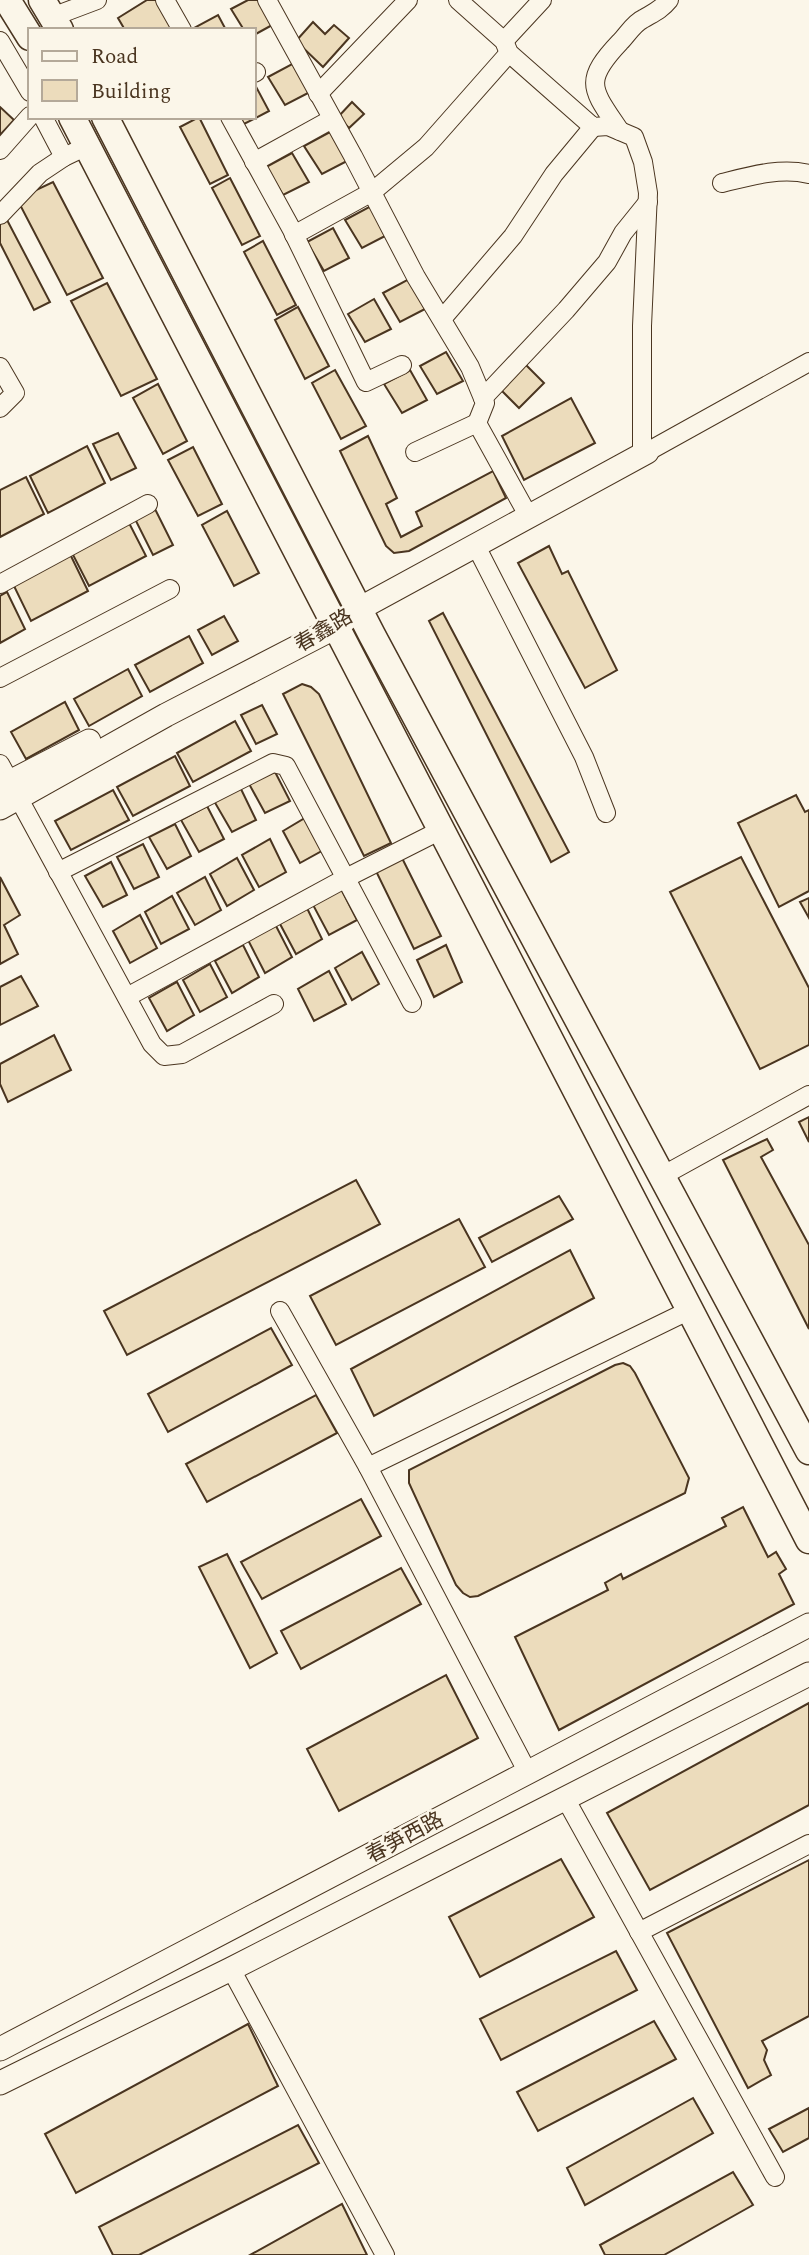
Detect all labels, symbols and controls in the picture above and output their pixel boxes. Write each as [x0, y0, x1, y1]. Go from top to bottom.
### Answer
legend [28, 28, 256, 119]
text: Road [91, 41, 138, 73]
text: Building [91, 76, 171, 108]
street label: 春鑫路 [289, 601, 359, 661]
street label: 春笋西路 [360, 1804, 450, 1872]

